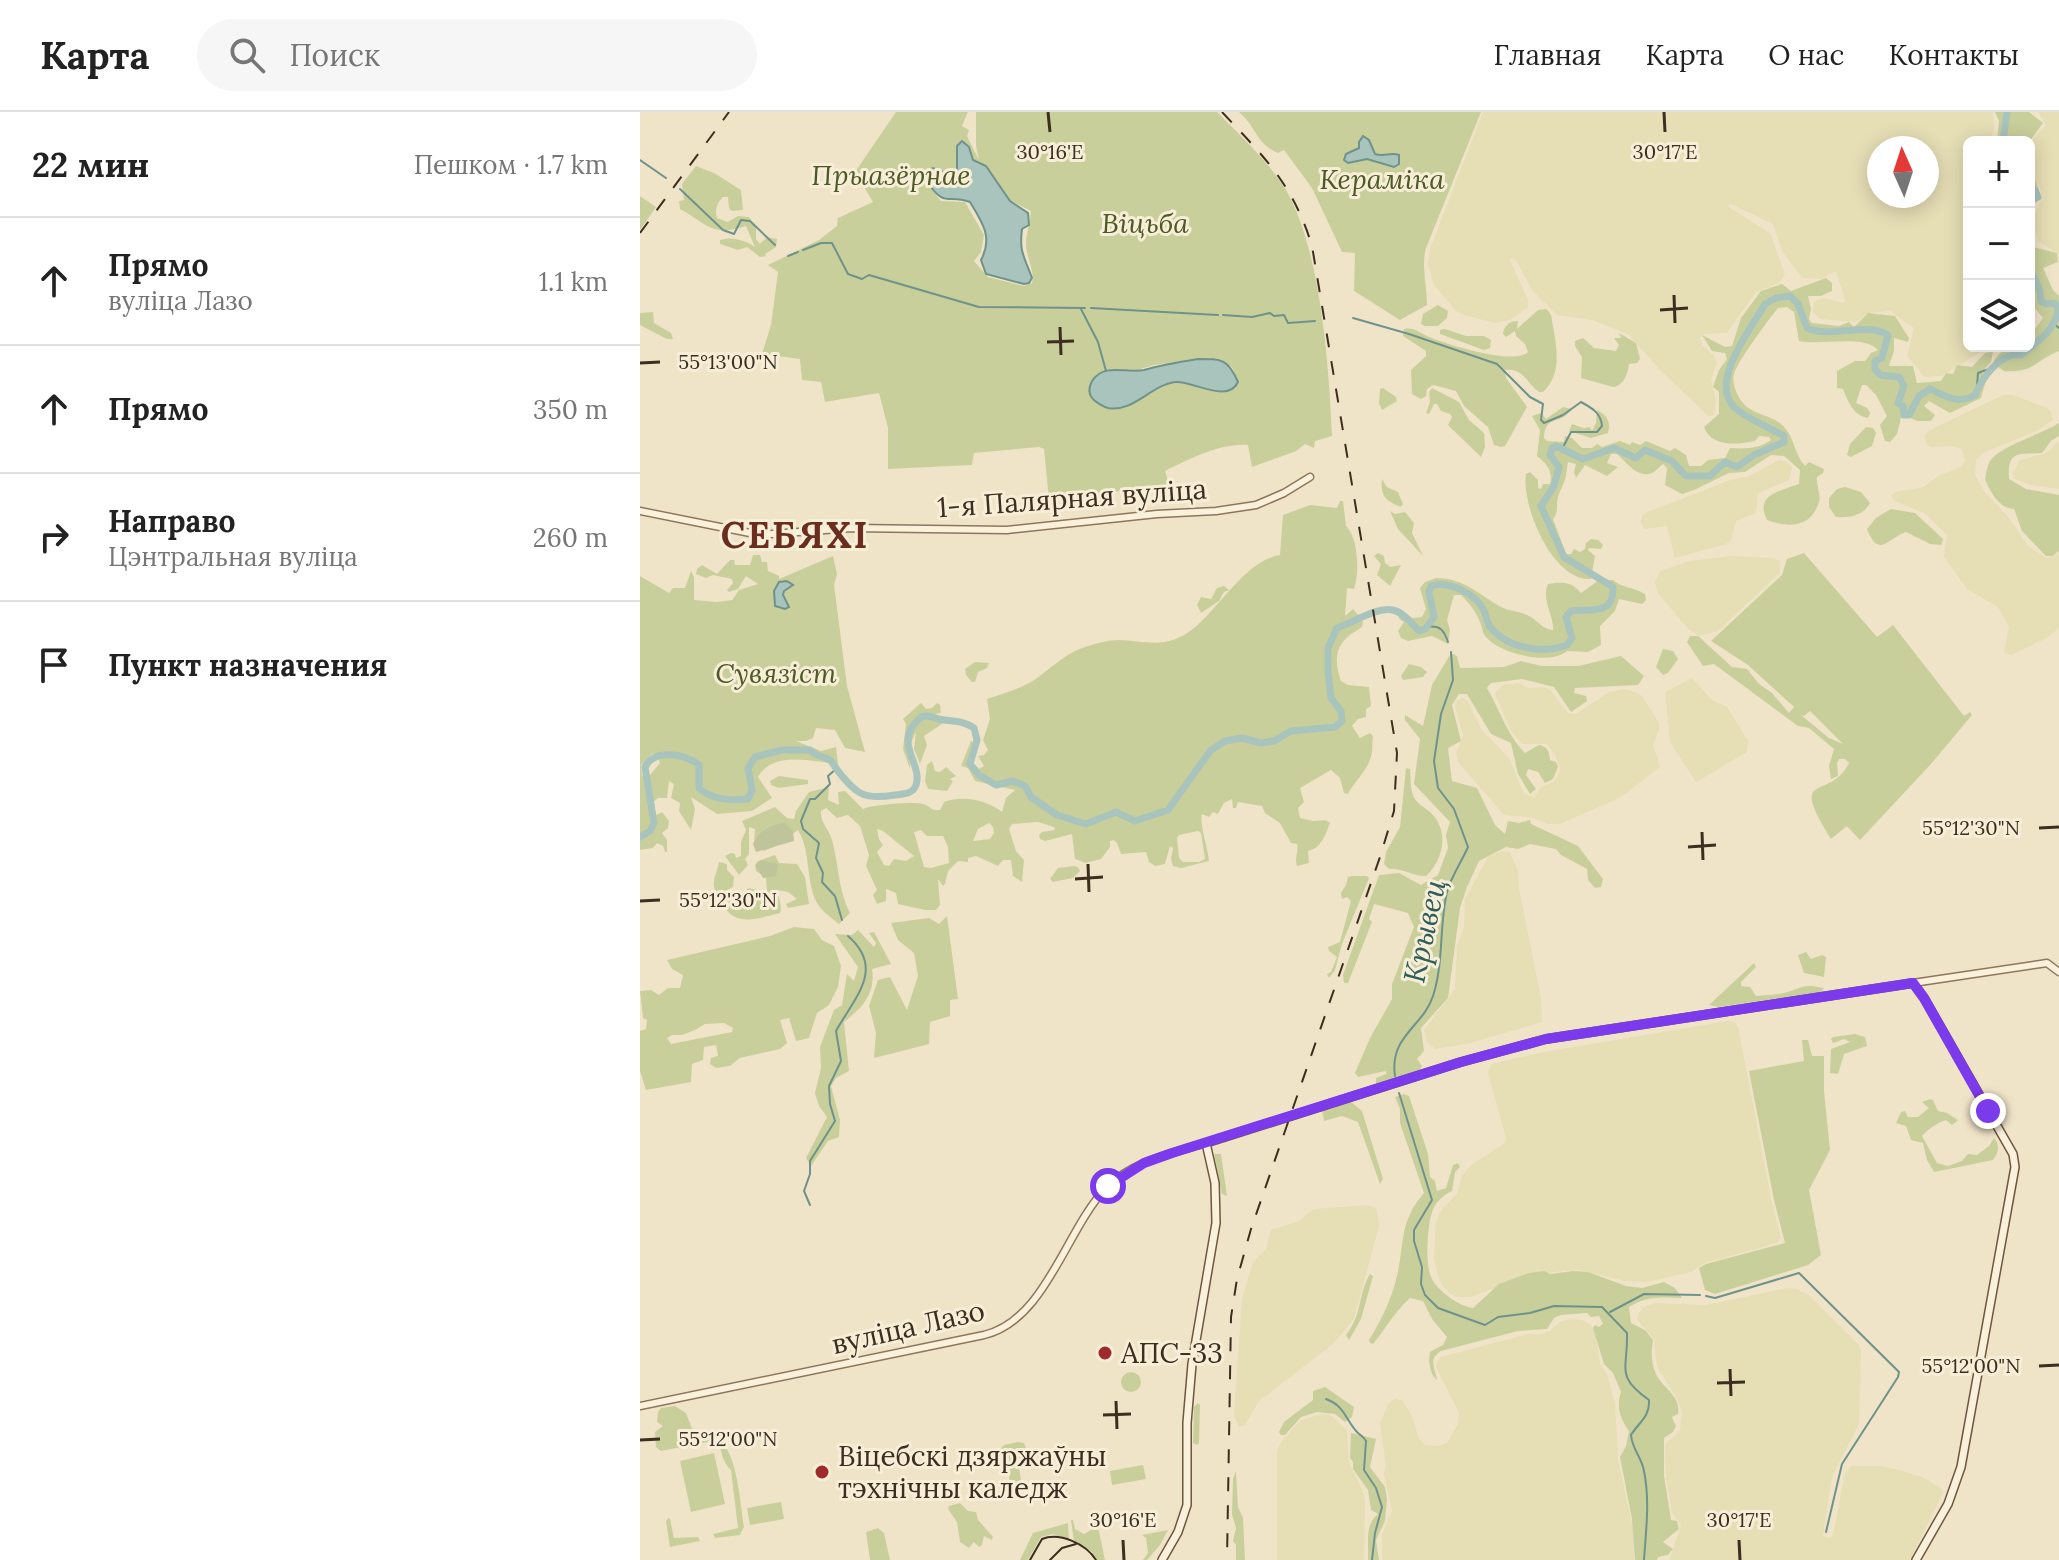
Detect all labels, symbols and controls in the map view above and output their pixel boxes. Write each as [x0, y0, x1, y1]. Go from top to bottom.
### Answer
search box [197, 19, 757, 91]
text: Карта [40, 31, 149, 79]
icon: search [225, 33, 269, 77]
text: Поиск [289, 36, 380, 74]
text: Главная [1493, 37, 1602, 73]
text: Карта [1646, 37, 1724, 73]
text: О нас [1768, 37, 1845, 73]
text: Контакты [1889, 37, 2019, 73]
north arrow [1867, 136, 1939, 208]
map controls [1963, 136, 2035, 352]
button: + [1963, 136, 2035, 208]
text: 30°16'E [1016, 139, 1084, 164]
text: 30°17'E [1633, 139, 1697, 164]
text: 22 мин [32, 143, 149, 186]
text: Пешком · 1.7 km [414, 148, 608, 181]
park label: Прыазёрнае [811, 157, 971, 193]
park label: Кераміка [1319, 161, 1445, 197]
park label: Віцьба [1101, 205, 1189, 241]
button: − [1963, 208, 2035, 280]
text: Прямо [108, 246, 209, 284]
icon: ahead [32, 259, 76, 303]
text: 1.1 km [539, 265, 608, 298]
button: layers [1963, 280, 2035, 352]
text: вуліца Лазо [108, 284, 253, 317]
text: 55°13'00"N [678, 349, 778, 374]
icon: ahead [32, 387, 76, 431]
text: Прямо [108, 390, 209, 428]
text: 350 m [533, 393, 608, 426]
street label: 1-я Палярная вуліца [936, 471, 1208, 525]
text: Направо [108, 502, 236, 540]
district label: СЕБЯХІ [721, 512, 869, 558]
icon: right [32, 515, 76, 559]
text: 260 m [533, 521, 608, 554]
text: Цэнтральная вуліца [108, 540, 358, 573]
icon: arrive [32, 643, 76, 687]
text: Пункт назначения [108, 646, 387, 684]
park label: Сувязіст [715, 655, 837, 691]
text: 55°12'30"N [1922, 815, 2020, 840]
water label: Крывец [1395, 875, 1454, 986]
text: 55°12'30"N [679, 887, 777, 912]
route end [1970, 1093, 2006, 1129]
route start [1090, 1168, 1126, 1204]
street label: вуліца Лазо [828, 1292, 988, 1362]
place label: АПС-33 [1120, 1335, 1223, 1371]
marker: АПС-33 [1096, 1344, 1114, 1362]
text: 55°12'00"N [1921, 1353, 2021, 1378]
text: 55°12'00"N [678, 1426, 778, 1451]
place label: Віцебскі дзяржаўны тэхнічны каледж [838, 1438, 1107, 1506]
marker: Віцебскі дзяржаўны тэхнічны каледж [813, 1463, 831, 1481]
text: 30°16'E [1089, 1507, 1157, 1532]
text: 30°17'E [1707, 1507, 1771, 1532]

